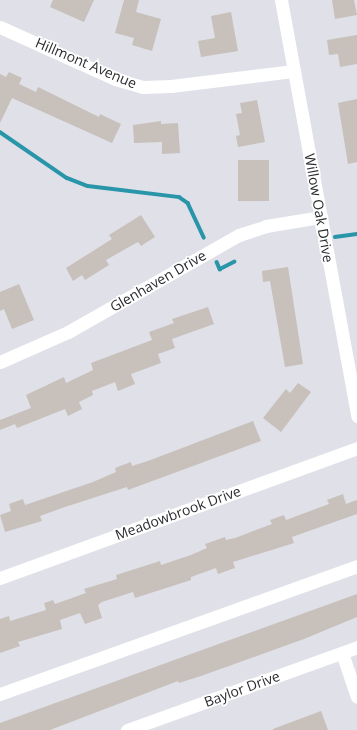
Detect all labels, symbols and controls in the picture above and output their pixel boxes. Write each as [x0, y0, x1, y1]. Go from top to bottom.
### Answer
street label: Hillmont Avenue [33, 34, 139, 92]
street label: Willow Oak Drive [301, 152, 337, 264]
street label: Glenhaven Drive [107, 247, 209, 315]
street label: Meadowbrook Drive [113, 482, 243, 544]
street label: Baylor Drive [202, 668, 282, 710]

